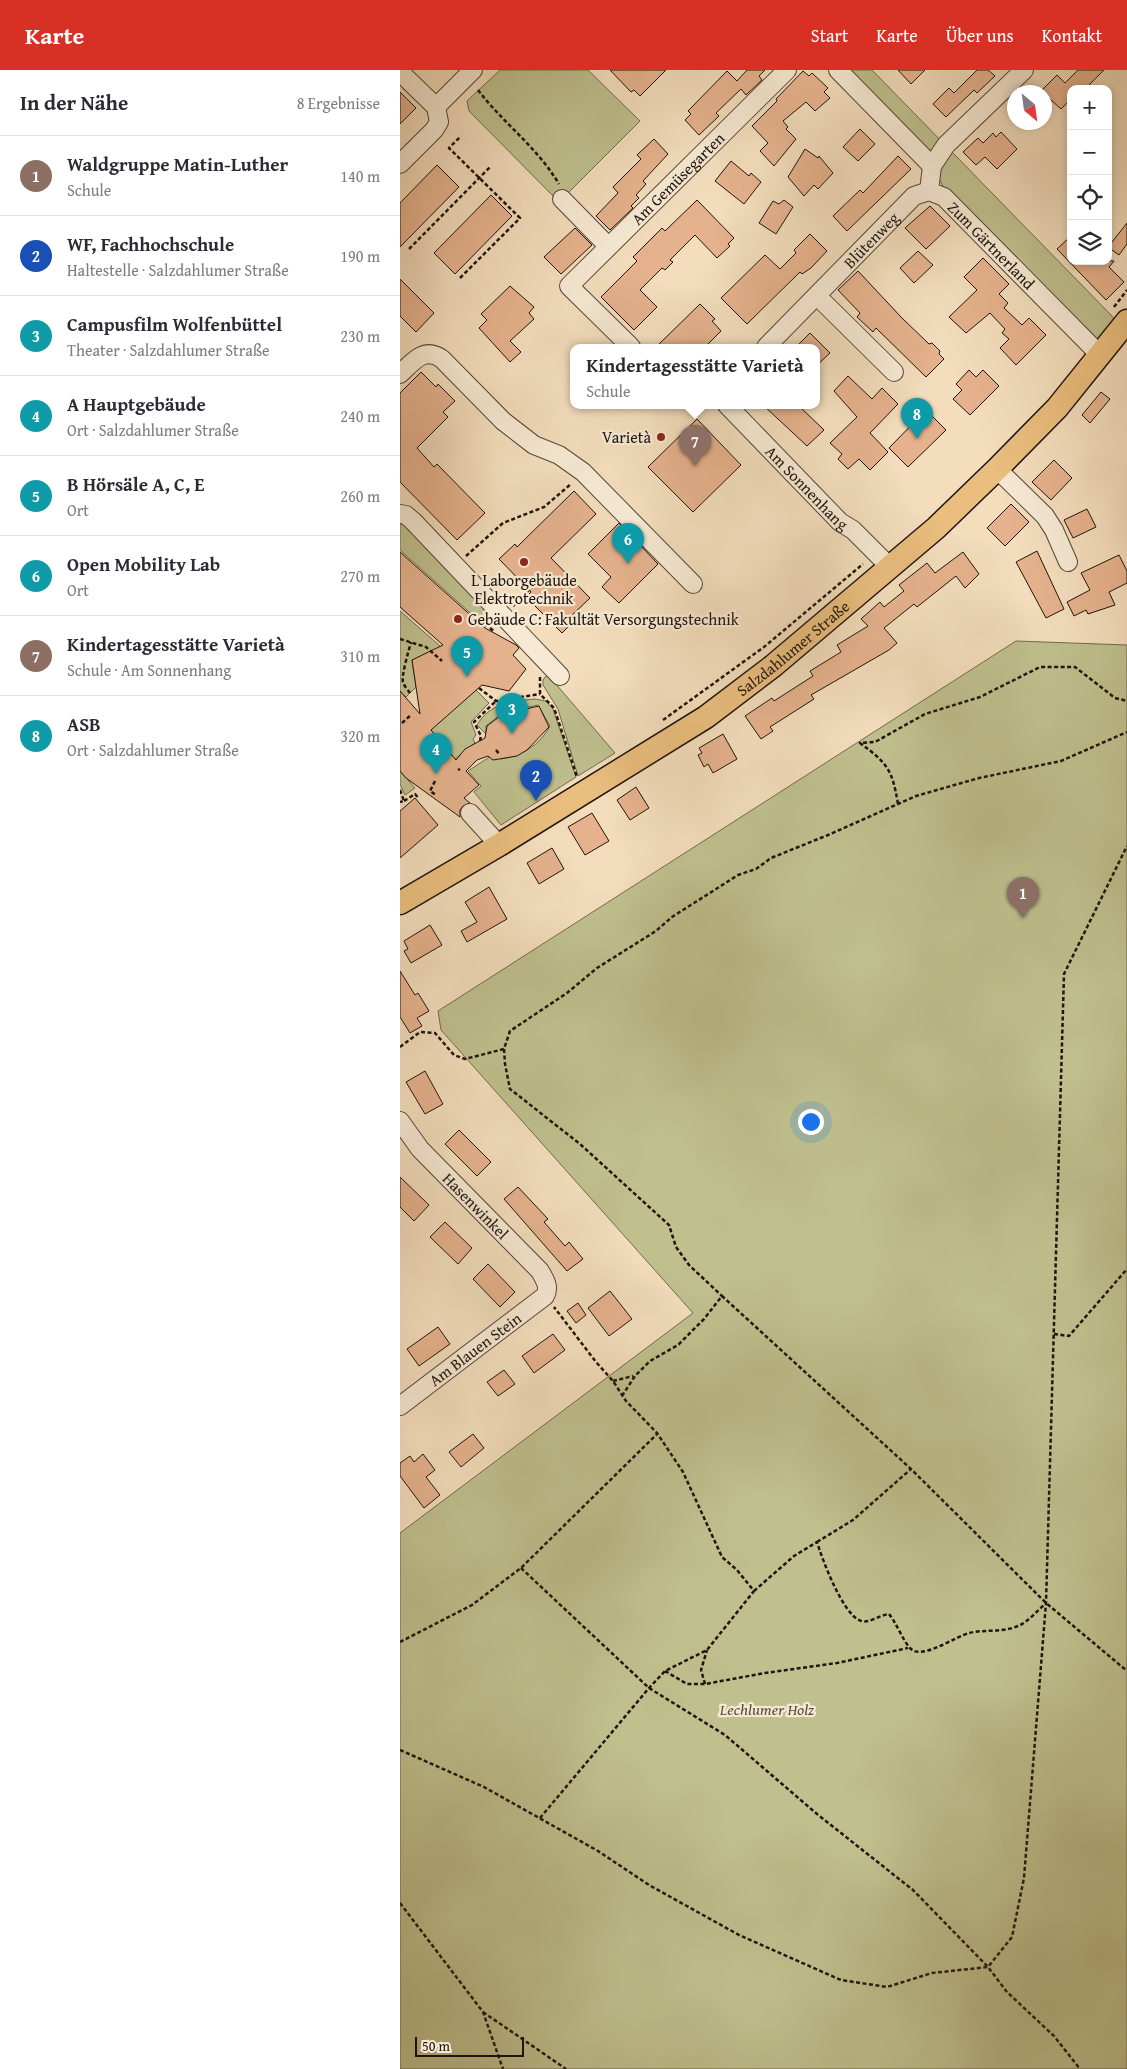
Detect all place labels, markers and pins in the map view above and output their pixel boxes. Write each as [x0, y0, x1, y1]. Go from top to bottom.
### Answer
pin: 8 [901, 398, 933, 439]
place label: Varietà [602, 425, 651, 449]
pin: 7 [679, 425, 711, 466]
marker: Varietà [655, 431, 667, 443]
pin: 6 [612, 523, 644, 564]
marker: L Laborgebäude Elektrotechnik [518, 556, 530, 568]
place label: L Laborgebäude Elektrotechnik [471, 568, 577, 610]
place label: Gebäude C: Fakultät Versorgungstechnik [468, 607, 740, 631]
marker: Gebäude C: Fakultät Versorgungstechnik [452, 613, 464, 625]
pin: 5 [451, 636, 483, 677]
pin: 3 [496, 693, 528, 734]
pin: 4 [420, 733, 452, 774]
pin: 2 [520, 760, 552, 801]
pin: 1 [1007, 877, 1039, 918]

